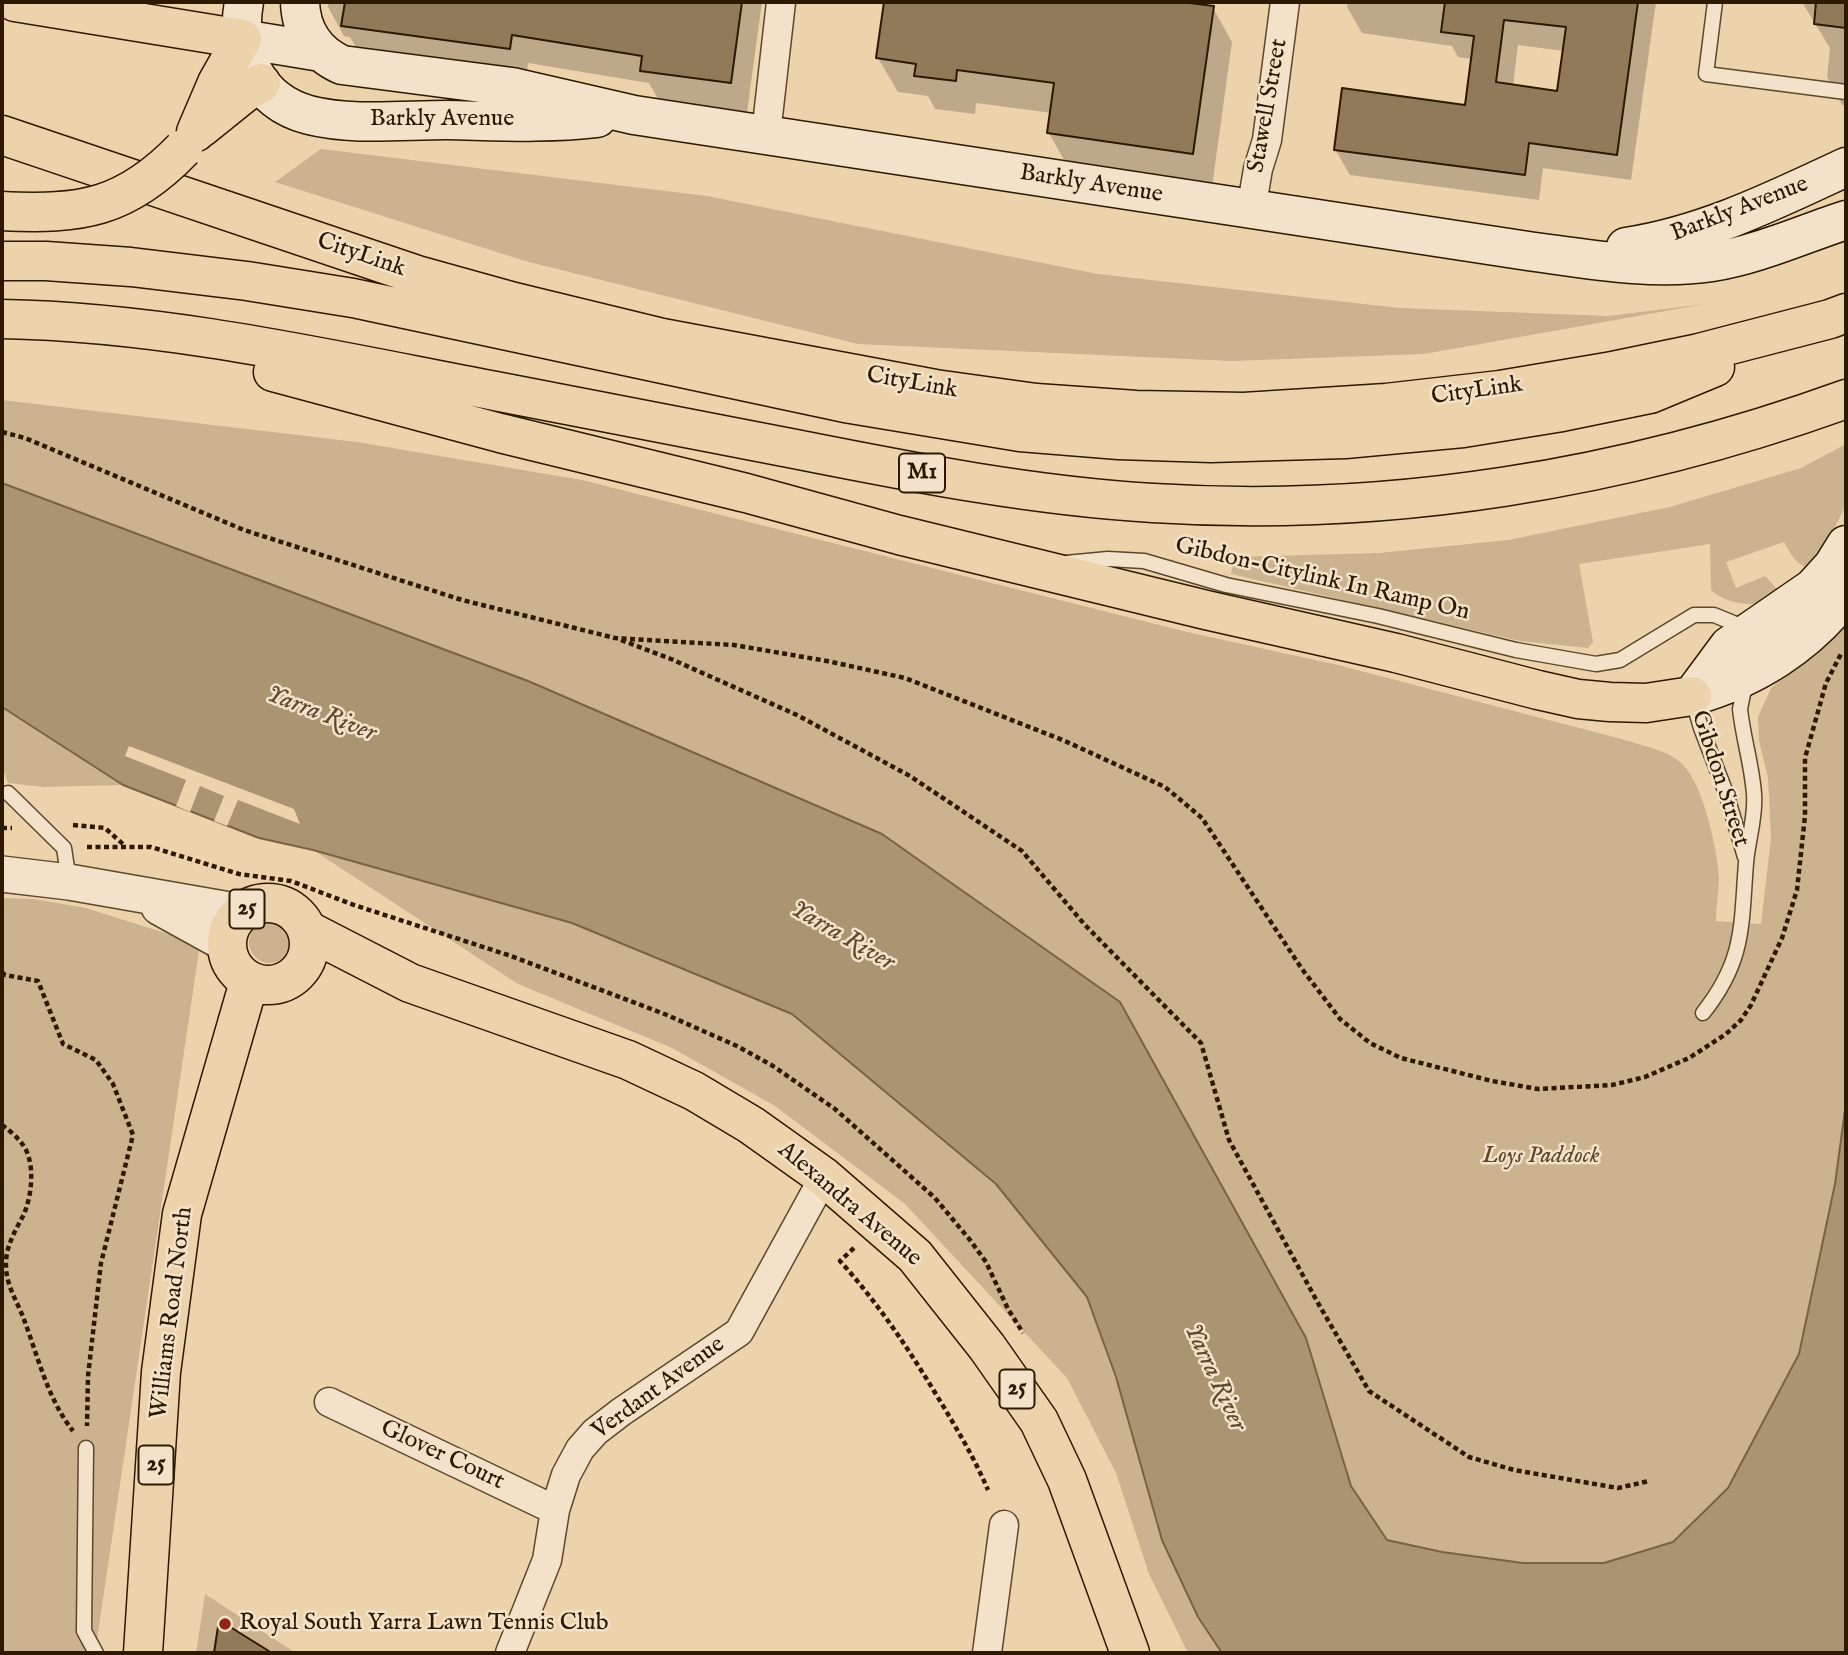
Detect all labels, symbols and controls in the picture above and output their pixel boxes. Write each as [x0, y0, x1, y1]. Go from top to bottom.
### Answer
street label: Stawell Street [1243, 37, 1295, 175]
street label: Barkly Avenue [370, 106, 514, 134]
street label: Barkly Avenue [1017, 159, 1165, 211]
street label: Barkly Avenue [1667, 171, 1813, 249]
street label: CityLink [313, 227, 409, 285]
street label: CityLink [864, 362, 960, 406]
street label: CityLink [1429, 371, 1525, 413]
road number: M1 [899, 453, 945, 492]
street label: Gibdon-Citylink In Ramp On [1172, 532, 1472, 628]
water label: Yarra River [262, 680, 380, 750]
street label: Gibdon Street [1683, 707, 1755, 851]
road number: 25 [230, 890, 264, 928]
water label: Yarra River [784, 895, 900, 979]
street label: Alexandra Avenue [771, 1136, 927, 1274]
park label: Loys Paddock [1482, 1143, 1600, 1171]
street label: Williams Road North [146, 1205, 200, 1421]
water label: Yarra River [1176, 1319, 1252, 1437]
street label: Verdant Avenue [587, 1331, 731, 1447]
road number: 25 [1000, 1370, 1034, 1408]
street label: Glover Court [376, 1415, 508, 1497]
road number: 25 [138, 1446, 174, 1484]
place label: Royal South Yarra Lawn Tennis Club [239, 1610, 609, 1638]
marker: Royal South Yarra Lawn Tennis Club [217, 1616, 233, 1632]

